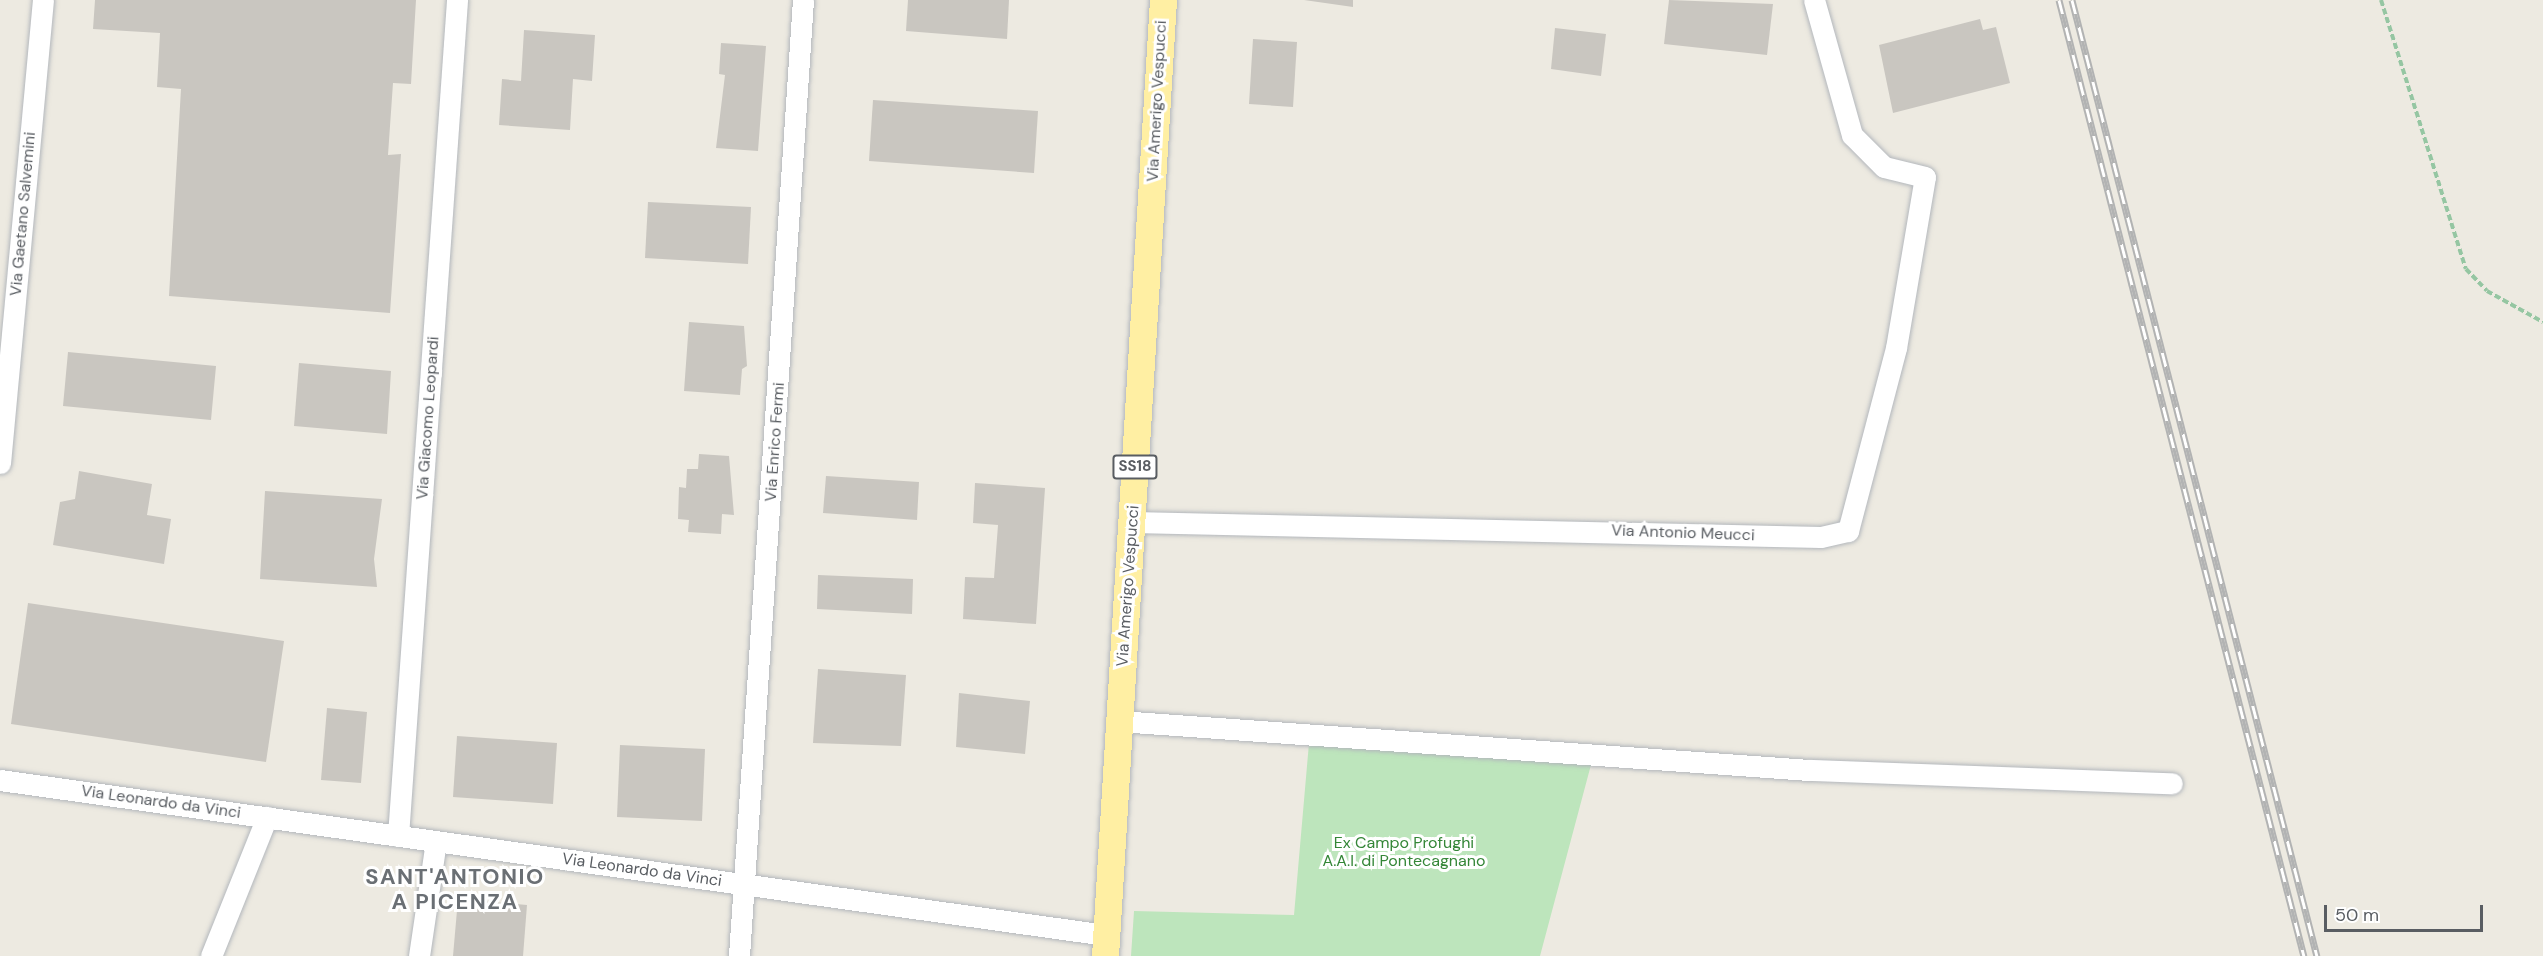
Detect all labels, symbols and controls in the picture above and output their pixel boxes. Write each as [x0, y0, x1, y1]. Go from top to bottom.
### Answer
street label: Via Amerigo Vespucci [1143, 20, 1171, 182]
street label: Via Gaetano Salvemini [6, 131, 40, 297]
street label: Via Giacomo Leopardi [413, 336, 443, 500]
street label: Via Enrico Fermi [761, 382, 789, 502]
road number: SS18 [1111, 455, 1159, 479]
street label: Via Amerigo Vespucci [1113, 505, 1143, 667]
street label: Via Antonio Meucci [1611, 521, 1755, 545]
street label: Via Leonardo da Vinci [80, 781, 242, 823]
park label: Ex Campo Profughi A.A.I. di Pontecagnano [1323, 833, 1485, 871]
street label: Via Leonardo da Vinci [561, 849, 723, 891]
district label: SANT'ANTONIO A PICENZA [365, 863, 545, 914]
scale bar [2327, 893, 2486, 931]
text: 50 m [2335, 903, 2379, 927]

